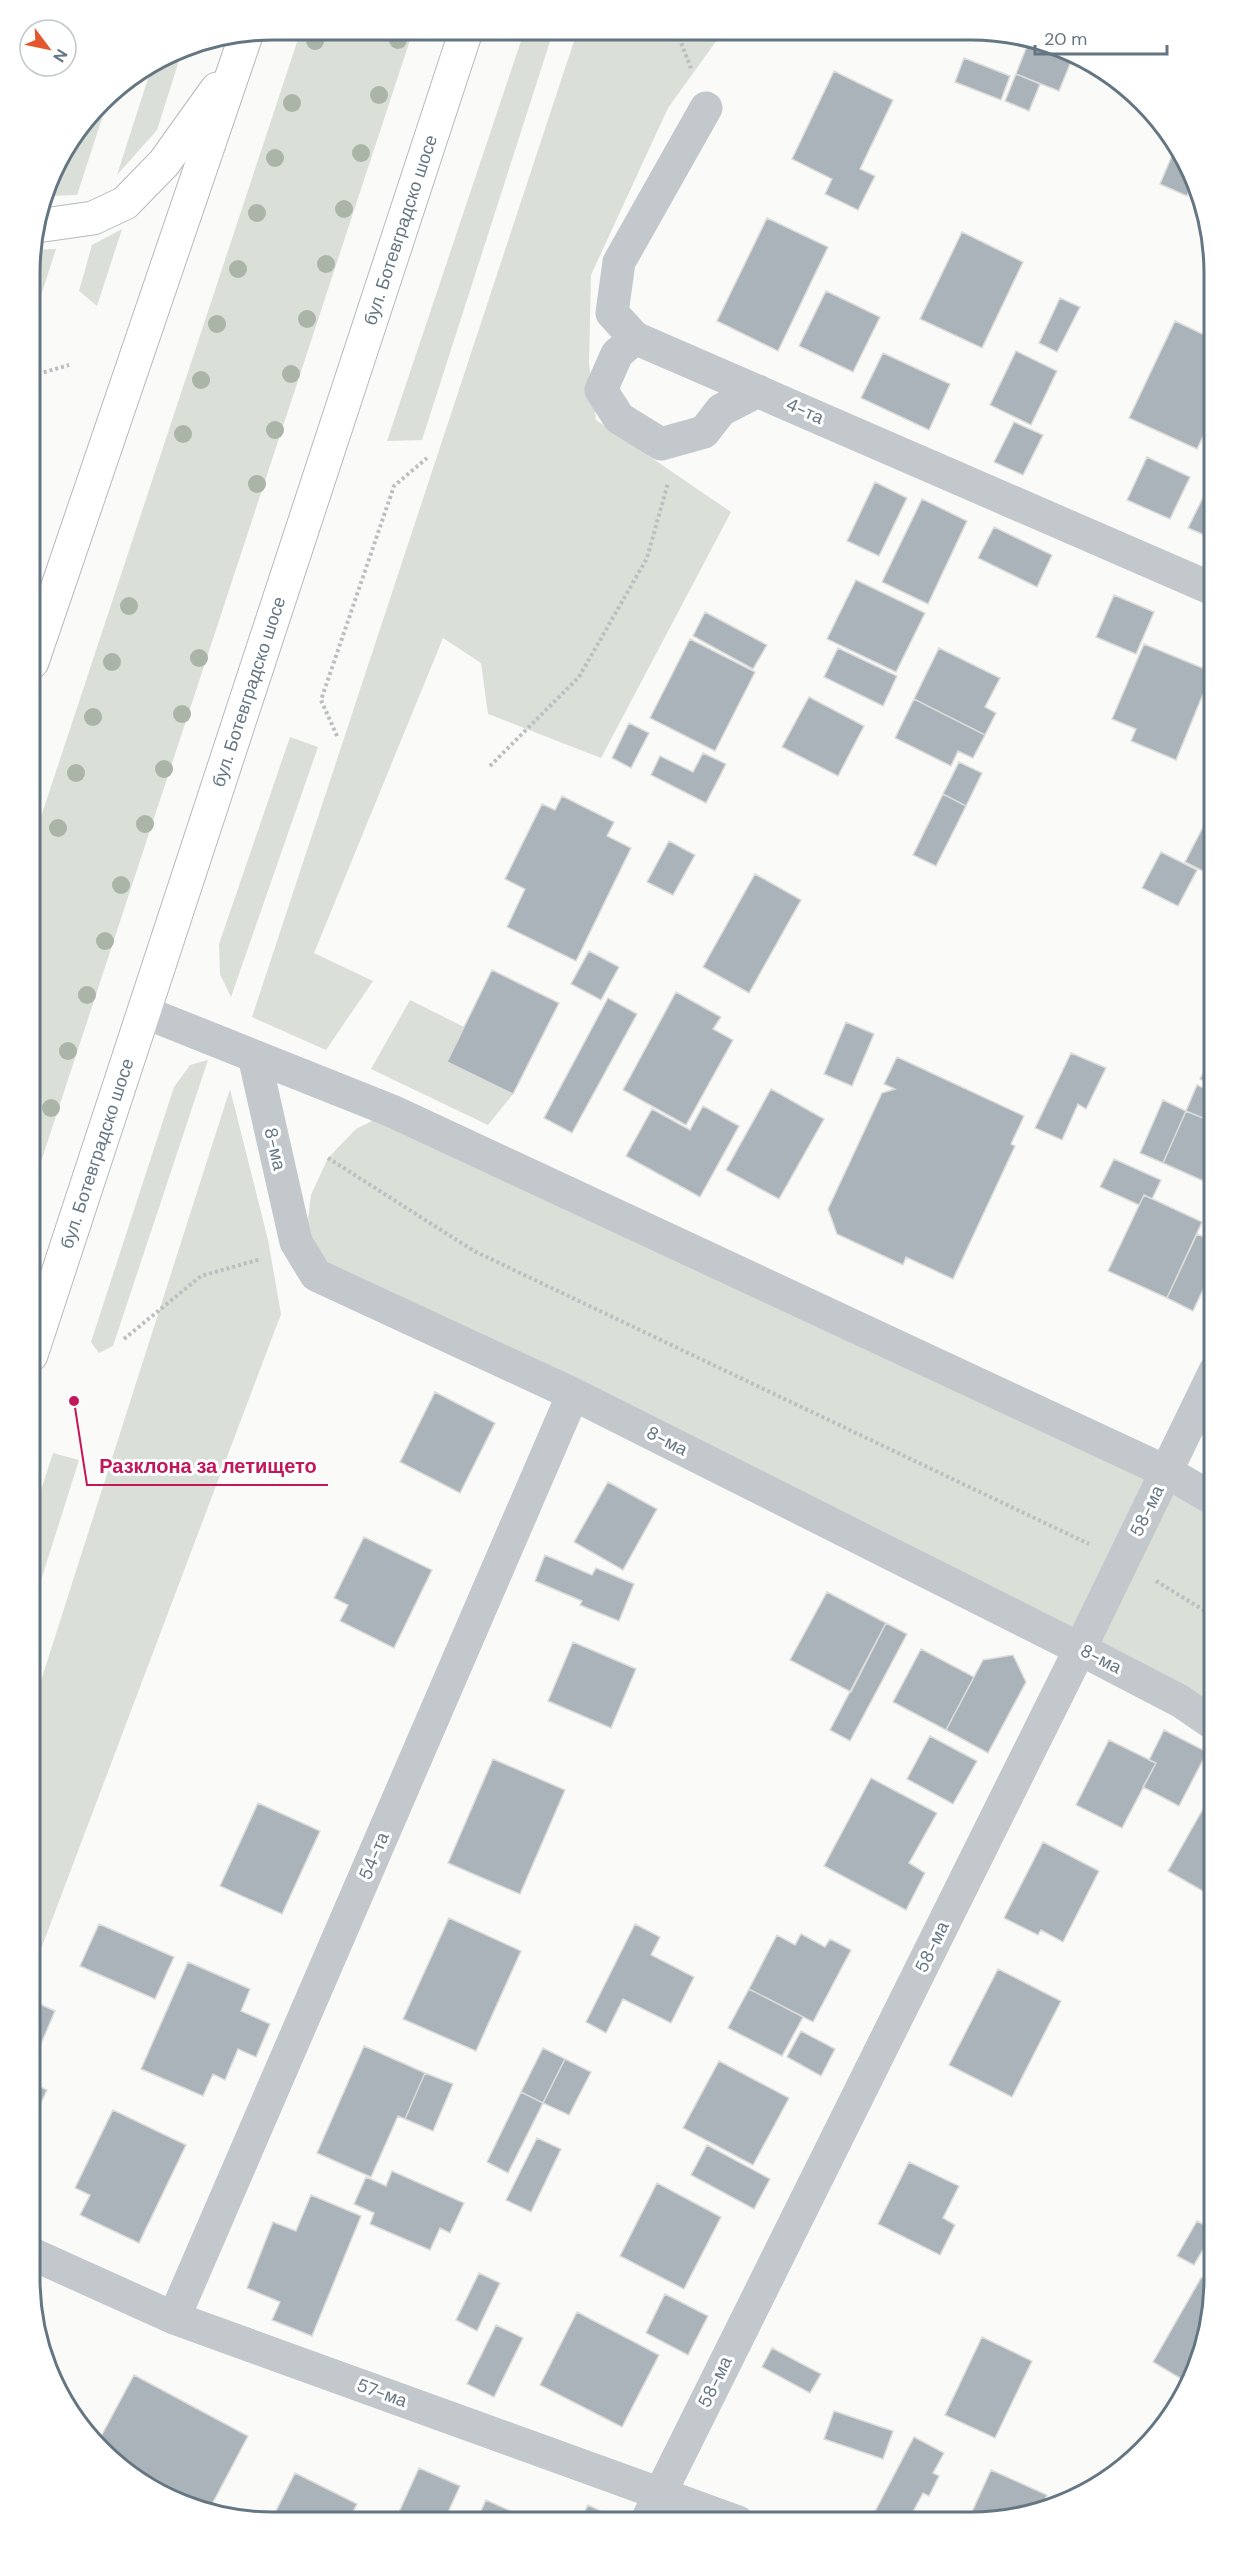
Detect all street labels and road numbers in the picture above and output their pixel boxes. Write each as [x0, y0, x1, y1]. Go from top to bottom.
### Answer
street label: бул. Ботевградско шосе [358, 132, 443, 328]
street label: 4-та [782, 392, 828, 430]
street label: бул. Ботевградско шосе [206, 594, 291, 790]
street label: бул. Ботевградско шосе [55, 1055, 140, 1252]
street label: 8-ма [258, 1125, 292, 1174]
street label: 8-ма [642, 1421, 693, 1462]
street label: 58-ма [1124, 1481, 1170, 1541]
street label: 8-ма [1076, 1639, 1127, 1680]
street label: 54-та [353, 1828, 395, 1884]
street label: 58-ма [909, 1917, 955, 1977]
street label: 58-ма [692, 2352, 738, 2412]
street label: 57-ма [354, 2373, 411, 2413]

